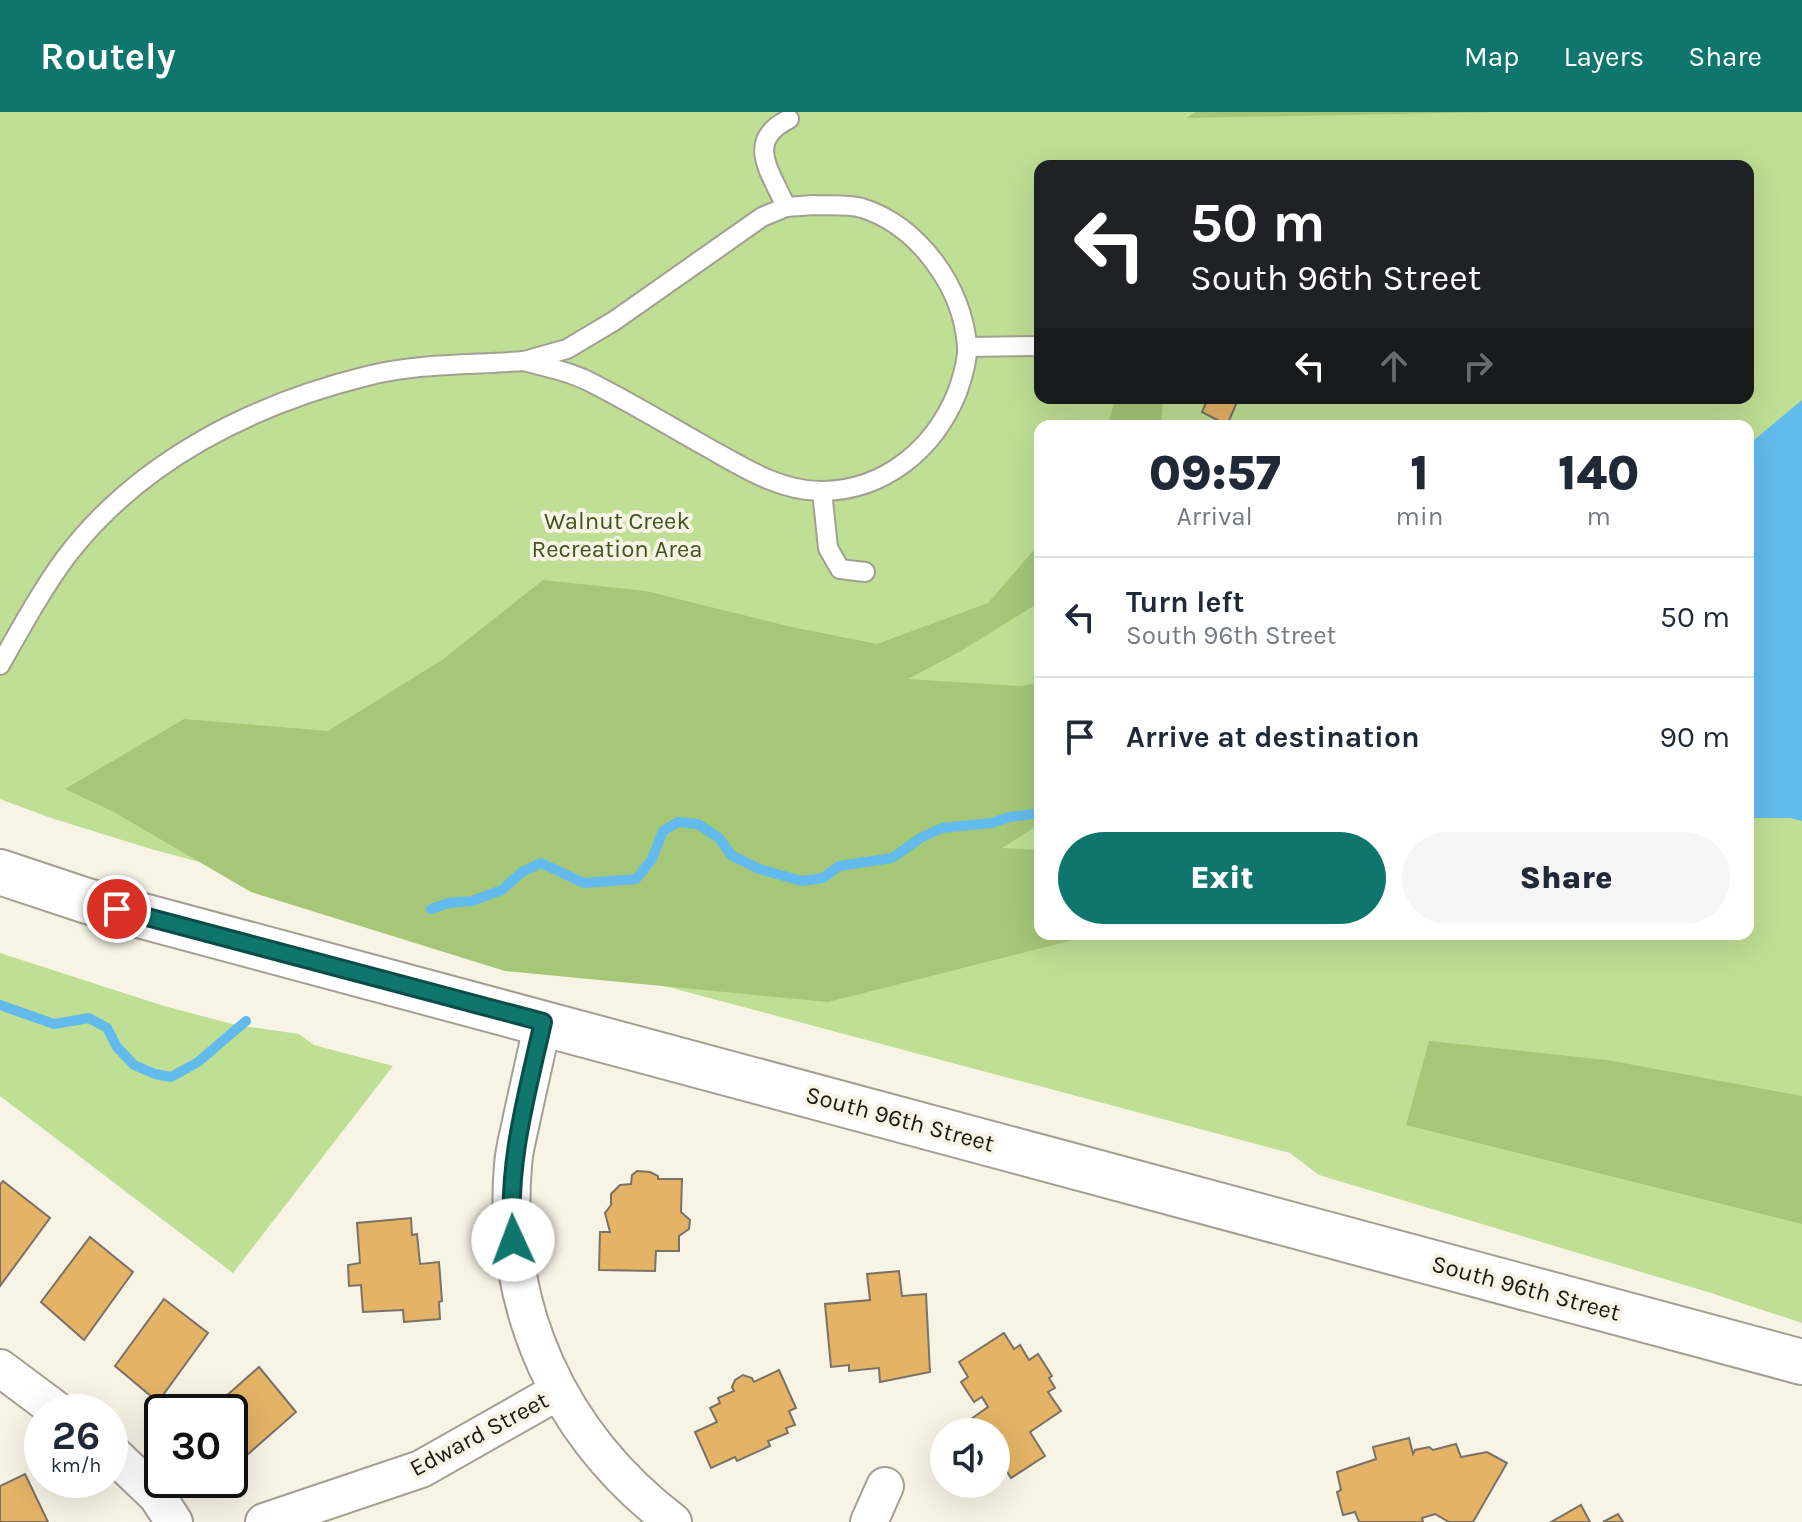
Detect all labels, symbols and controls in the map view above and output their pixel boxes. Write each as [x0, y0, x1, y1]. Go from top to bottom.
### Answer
text: Routely [40, 34, 176, 79]
text: Map [1464, 40, 1519, 73]
text: Layers [1563, 40, 1644, 73]
text: Share [1688, 40, 1762, 73]
text: 50 m [1190, 190, 1325, 255]
icon: left [1058, 192, 1162, 296]
text: South 96th Street [1190, 257, 1481, 299]
icon: left [1288, 344, 1332, 388]
icon: ahead [1372, 344, 1416, 388]
icon: right [1456, 344, 1500, 388]
text: 09:57 [1149, 445, 1281, 501]
text: 1 [1410, 445, 1429, 501]
text: 140 [1558, 445, 1639, 501]
text: Arrival [1177, 501, 1253, 532]
text: min [1396, 501, 1443, 532]
text: m [1587, 501, 1611, 532]
park label: Walnut Creek Recreation Area [531, 507, 703, 563]
text: Turn left [1126, 584, 1244, 620]
icon: left [1058, 595, 1102, 639]
text: 50 m [1660, 599, 1730, 635]
text: South 96th Street [1126, 620, 1336, 651]
icon: arrive [1058, 715, 1102, 759]
text: Arrive at destination [1126, 719, 1420, 755]
text: 90 m [1660, 719, 1730, 755]
button: Exit [1058, 832, 1386, 924]
button: Share [1402, 832, 1730, 924]
pin [83, 875, 151, 943]
icon: arrive [95, 887, 139, 931]
street label: South 96th Street [803, 1080, 997, 1158]
position arrow [471, 1198, 555, 1282]
street label: South 96th Street [1429, 1249, 1623, 1327]
street label: Edward Street [405, 1386, 553, 1482]
speed limit sign: 30 [144, 1394, 248, 1498]
text: 26 [52, 1412, 100, 1459]
map controls [930, 1418, 1010, 1498]
button: sound [930, 1418, 1010, 1498]
text: km/h [51, 1454, 101, 1477]

